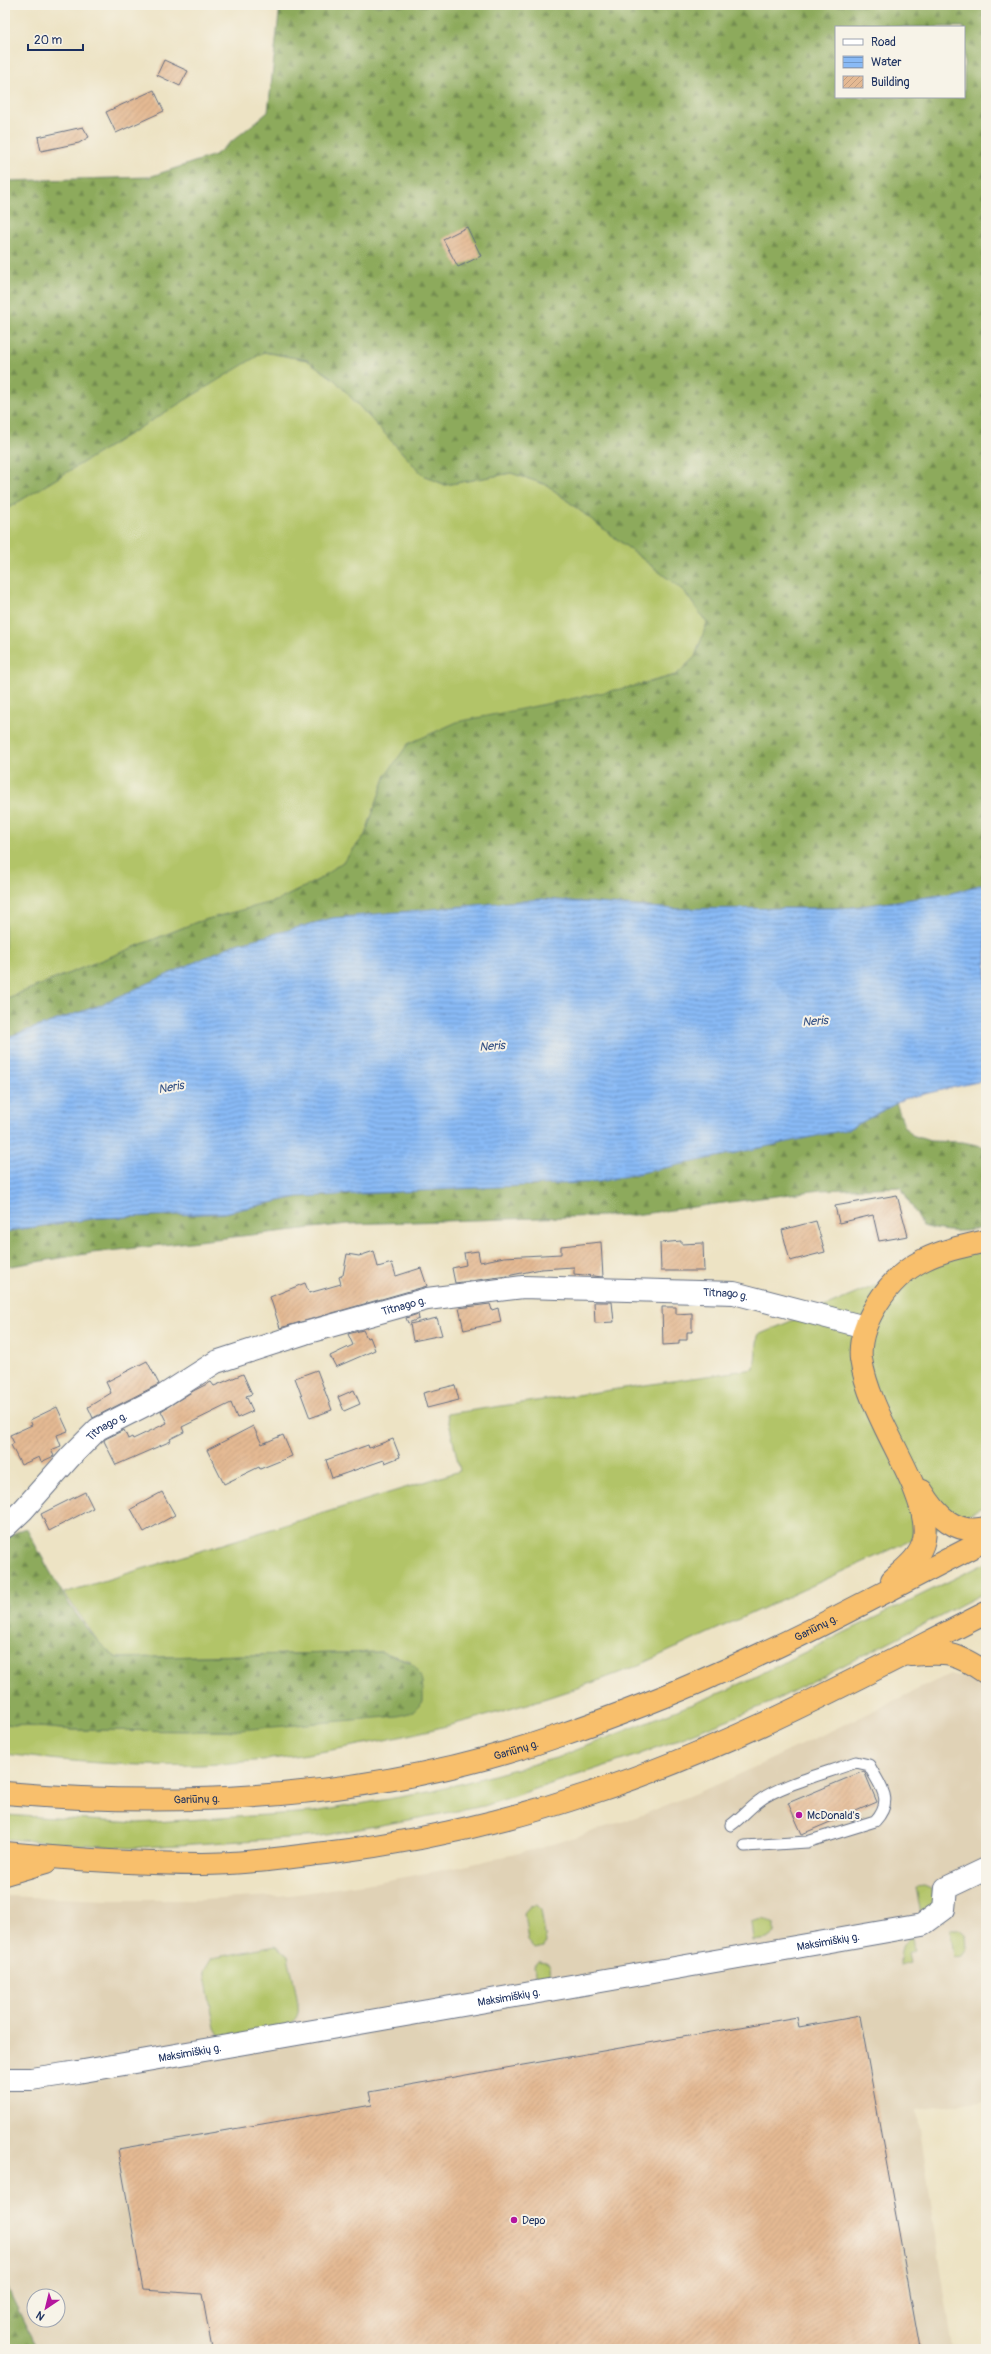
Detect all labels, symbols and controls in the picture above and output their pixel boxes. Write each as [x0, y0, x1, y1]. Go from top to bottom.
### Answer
scale bar [28, 26, 83, 52]
legend [835, 26, 965, 98]
text: 20 m [34, 33, 63, 48]
text: Road [871, 35, 896, 50]
text: Water [871, 55, 902, 70]
text: Building [871, 75, 910, 90]
water label: Neris [802, 1013, 830, 1030]
water label: Neris [479, 1038, 507, 1055]
water label: Neris [157, 1078, 187, 1097]
street label: Titnago g. [703, 1286, 750, 1303]
street label: Titnago g. [380, 1294, 427, 1318]
street label: Titnago g. [84, 1409, 129, 1444]
street label: Gariūnų g. [792, 1612, 840, 1644]
street label: Gariūnų g. [492, 1737, 540, 1763]
street label: Gariūnų g. [174, 1792, 220, 1806]
place label: McDonald's [807, 1809, 860, 1822]
marker: McDonald's [794, 1810, 804, 1820]
street label: Maksimiškių g. [796, 1930, 861, 1954]
street label: Maksimiškių g. [477, 1986, 542, 2009]
street label: Maksimiškių g. [157, 2041, 222, 2065]
place label: Depo [522, 2214, 546, 2227]
marker: Depo [509, 2215, 519, 2225]
north arrow [26, 2288, 66, 2328]
text: N [33, 2308, 47, 2323]

